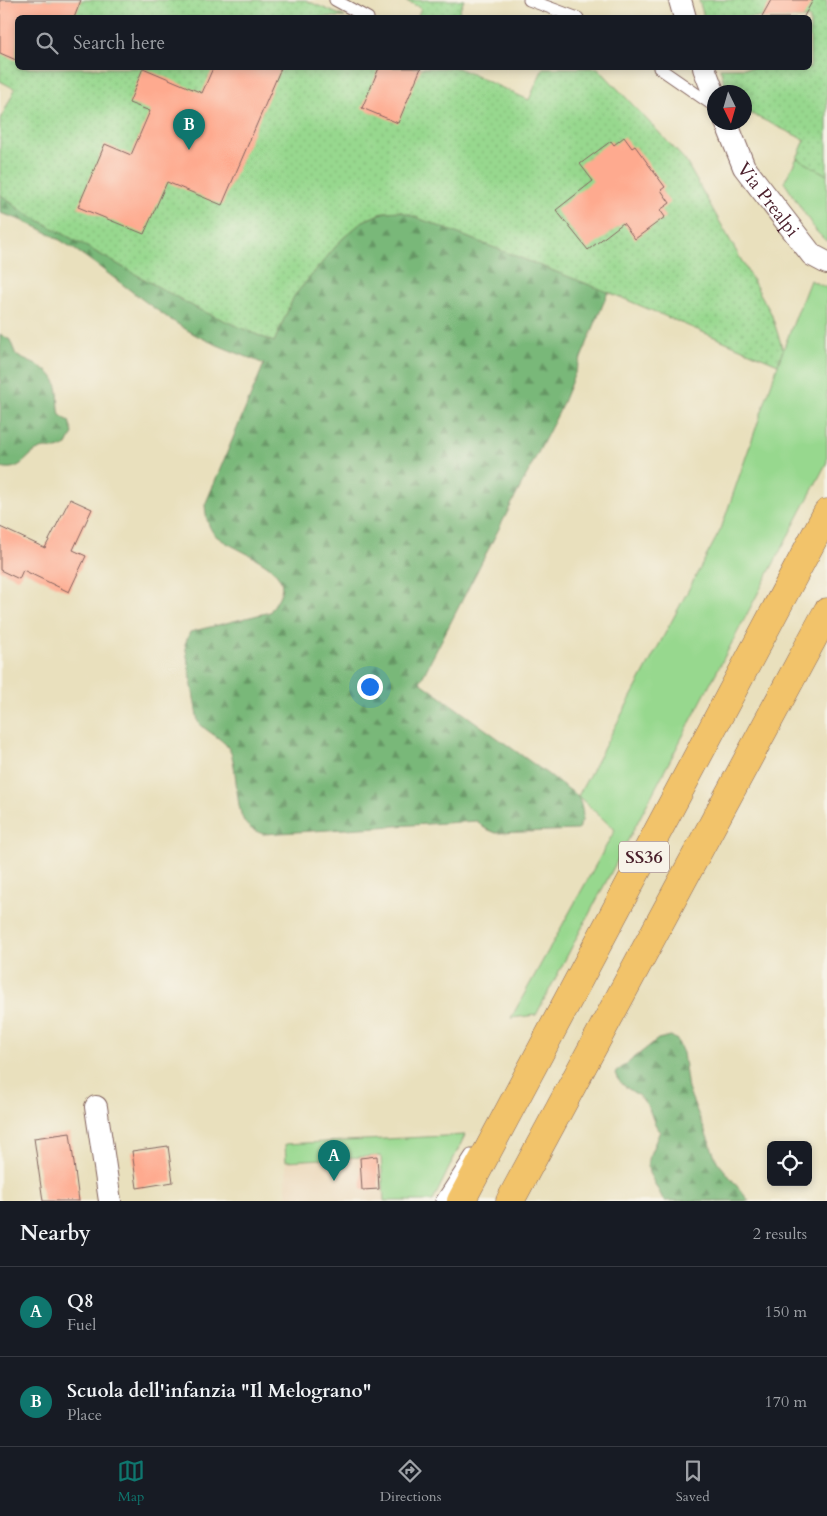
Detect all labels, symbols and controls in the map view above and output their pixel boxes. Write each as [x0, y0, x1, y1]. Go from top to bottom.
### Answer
search box [15, 15, 812, 70]
icon: search [33, 29, 61, 57]
text: Search here [73, 30, 165, 56]
north arrow [707, 85, 752, 130]
pin: B [173, 109, 205, 150]
street label: Via Prealpi [731, 157, 805, 242]
your location [357, 674, 383, 700]
road number: SS36 [619, 842, 669, 872]
pin: A [318, 1140, 350, 1181]
map controls [767, 1141, 812, 1186]
button: locate [767, 1141, 812, 1186]
text: Nearby [20, 1219, 91, 1248]
text: 2 results [753, 1223, 807, 1245]
text: Q8 [67, 1288, 94, 1314]
text: A [30, 1301, 42, 1323]
text: 150 m [765, 1301, 807, 1323]
text: Fuel [67, 1314, 96, 1336]
text: Scuola dell'infanzia "Il Melograno" [67, 1378, 371, 1404]
text: B [30, 1391, 42, 1413]
text: 170 m [765, 1391, 807, 1413]
text: Place [67, 1404, 102, 1426]
tab: Map [117, 1457, 145, 1506]
tab: Directions [380, 1457, 441, 1506]
tab: Saved [676, 1457, 710, 1506]

